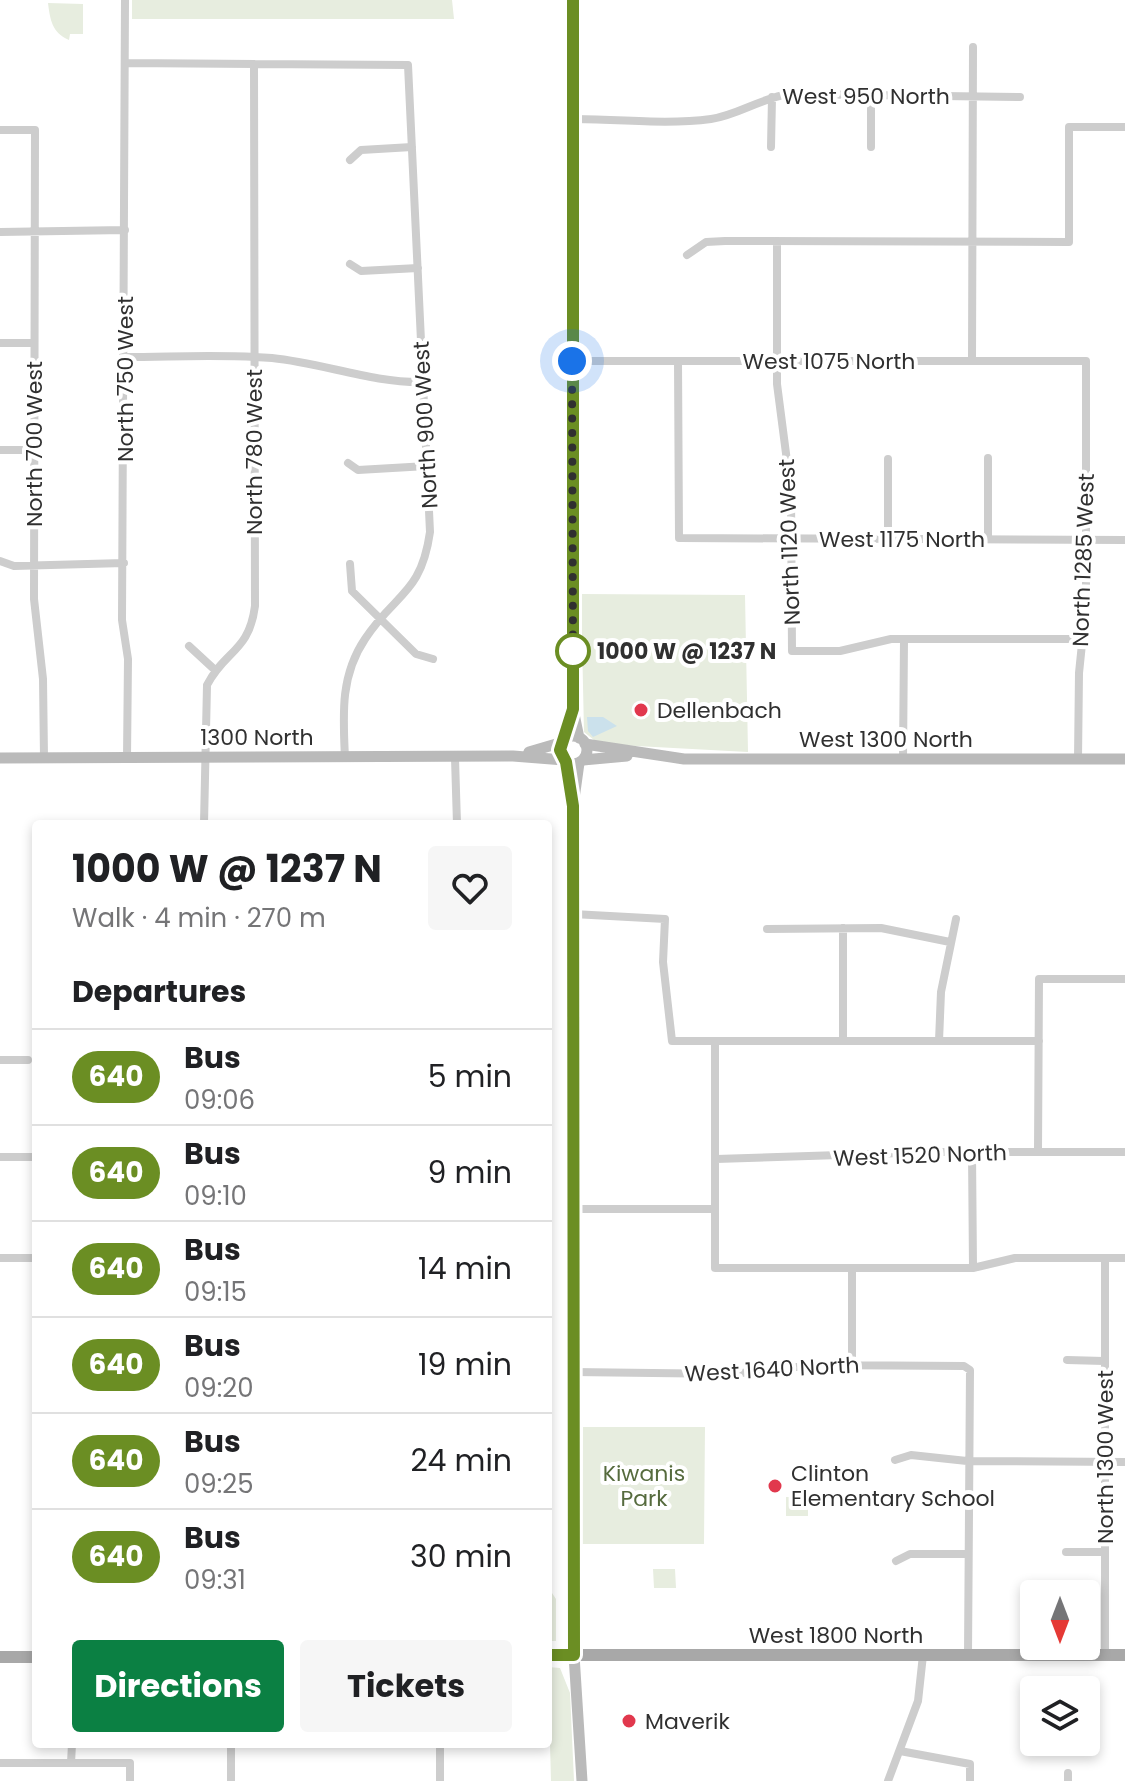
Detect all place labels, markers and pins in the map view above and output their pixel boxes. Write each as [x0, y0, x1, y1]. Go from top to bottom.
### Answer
marker: 1000 W @ 1237 N [556, 634, 590, 668]
place label: 1000 W @ 1237 N [597, 636, 776, 667]
place label: Dellenbach [657, 695, 782, 726]
marker: Dellenbach [632, 701, 650, 719]
place label: Clinton Elementary School [791, 1458, 995, 1514]
marker: Clinton Elementary School [766, 1477, 784, 1495]
place label: Maverik [645, 1706, 730, 1737]
marker: Maverik [620, 1712, 638, 1730]

